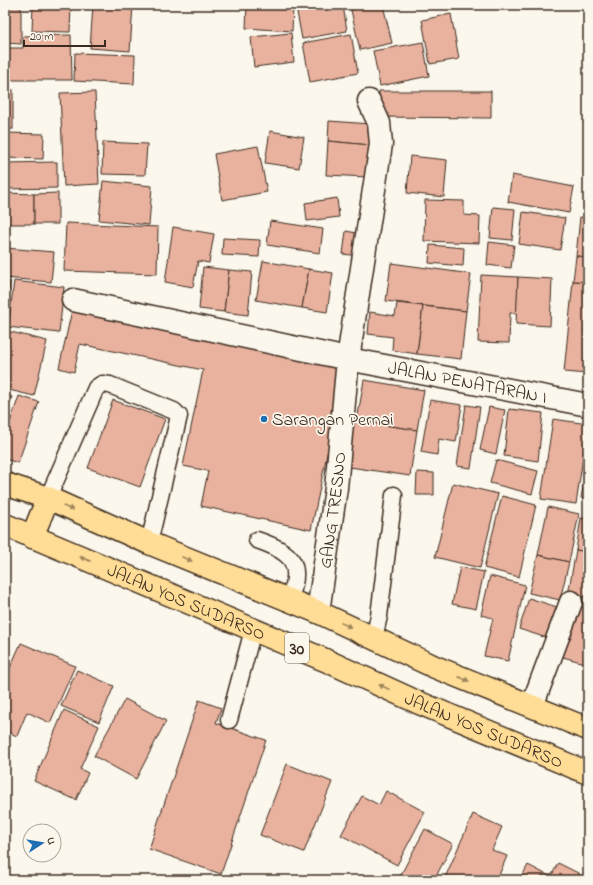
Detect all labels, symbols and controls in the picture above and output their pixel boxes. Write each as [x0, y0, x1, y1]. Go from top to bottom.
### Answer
scale bar [24, 22, 105, 48]
text: 20 m [30, 28, 53, 46]
street label: JALAN PENATARAN I [386, 356, 549, 412]
place label: Sarangan Pernai [272, 408, 393, 435]
marker: Sarangan Pernai [259, 414, 269, 424]
street label: GANG TRESNO [313, 451, 354, 570]
one-way arrow [62, 505, 73, 511]
one-way arrow [79, 556, 90, 562]
one-way arrow [182, 556, 194, 562]
street label: JALAN YOS SUDARSO [102, 558, 269, 648]
one-way arrow [340, 622, 351, 628]
road number: 30 [285, 633, 309, 663]
one-way arrow [459, 676, 471, 682]
one-way arrow [379, 684, 390, 690]
street label: JALAN YOS SUDARSO [400, 687, 567, 776]
north arrow [22, 823, 62, 863]
text: U [42, 836, 59, 846]

